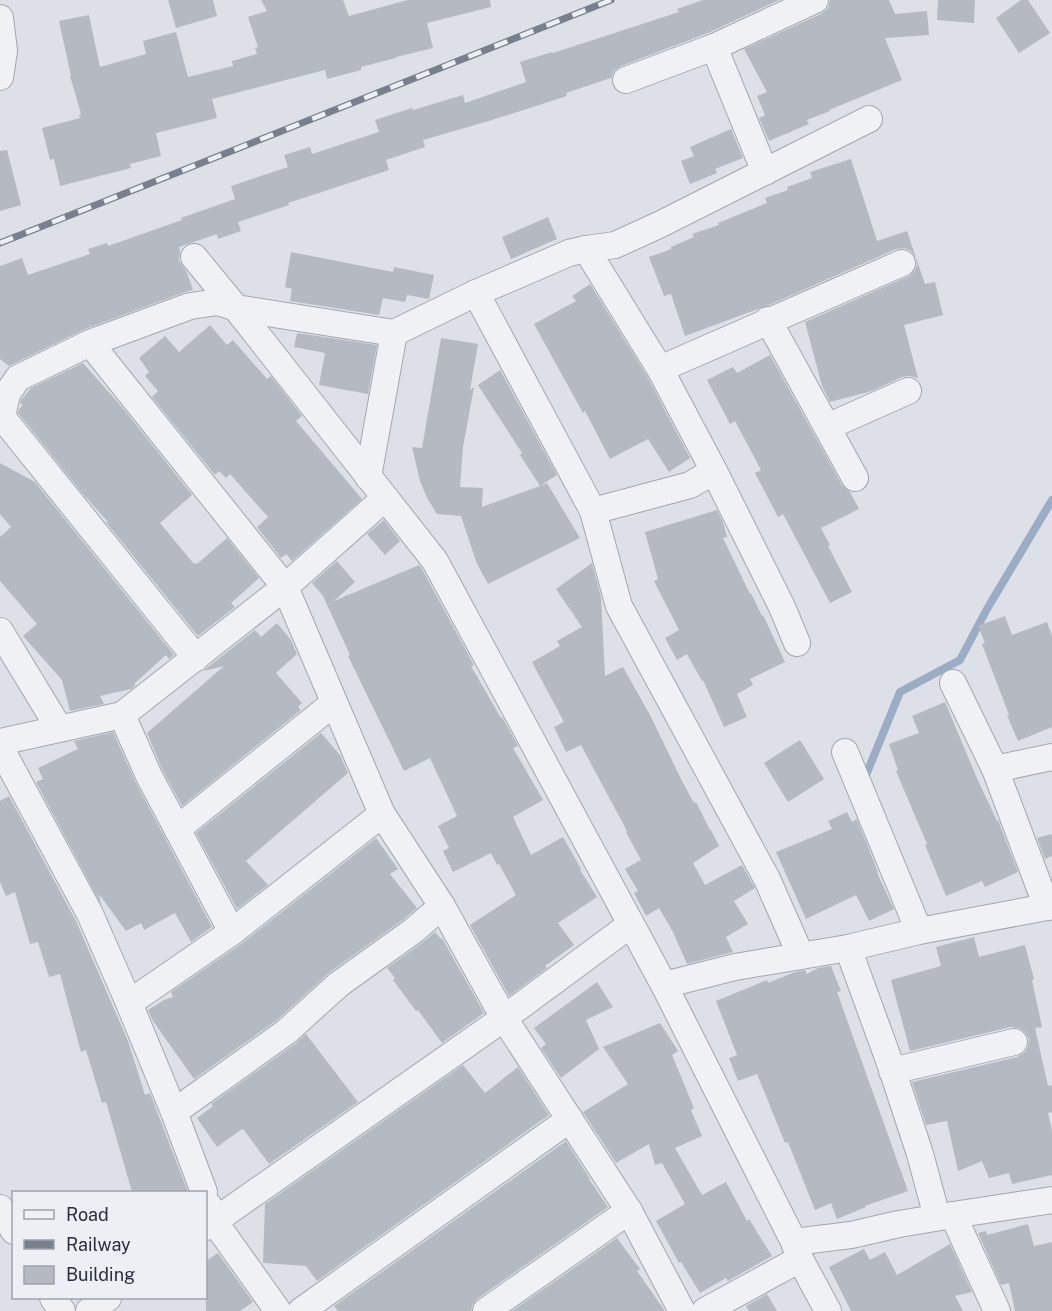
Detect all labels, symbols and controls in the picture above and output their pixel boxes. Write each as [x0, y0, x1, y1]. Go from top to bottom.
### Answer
legend [12, 1191, 207, 1299]
text: Road [66, 1204, 109, 1225]
text: Railway [66, 1234, 131, 1255]
text: Building [66, 1264, 135, 1285]

